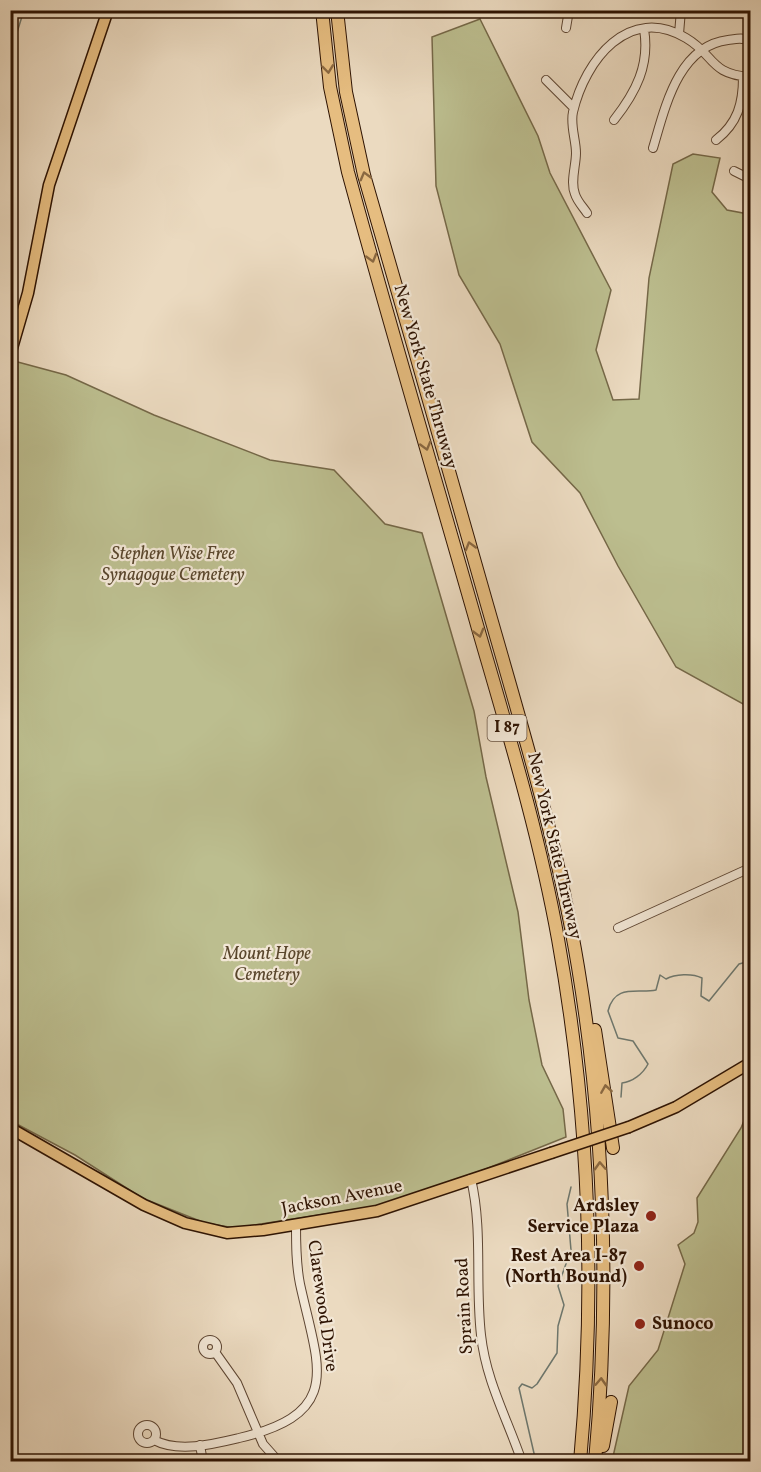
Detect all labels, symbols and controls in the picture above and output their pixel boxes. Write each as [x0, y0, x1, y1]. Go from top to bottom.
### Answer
one-way arrow [321, 64, 333, 73]
one-way arrow [360, 171, 372, 182]
one-way arrow [365, 252, 377, 263]
street label: New York State Thruway [387, 282, 463, 473]
one-way arrow [419, 440, 431, 451]
one-way arrow [465, 541, 477, 551]
park label: Stephen Wise Free Synagogue Cemetery [101, 542, 245, 588]
one-way arrow [472, 628, 485, 638]
road number: I 87 [488, 715, 526, 741]
street label: New York State Thruway [520, 750, 588, 942]
park label: Mount Hope Cemetery [222, 942, 311, 988]
one-way arrow [600, 1085, 613, 1095]
one-way arrow [594, 1162, 607, 1171]
street label: Jackson Avenue [279, 1174, 405, 1222]
place label: Ardsley Service Plaza [527, 1194, 639, 1240]
marker: Ardsley Service Plaza [644, 1209, 658, 1223]
street label: Clarewood Drive [300, 1239, 344, 1373]
place label: Rest Area I-87 (North Bound) [506, 1244, 627, 1290]
street label: Sprain Road [450, 1257, 480, 1355]
marker: Rest Area I-87 (North Bound) [632, 1259, 646, 1273]
place label: Sunoco [652, 1312, 714, 1337]
marker: Sunoco [633, 1317, 647, 1331]
one-way arrow [594, 1378, 607, 1387]

